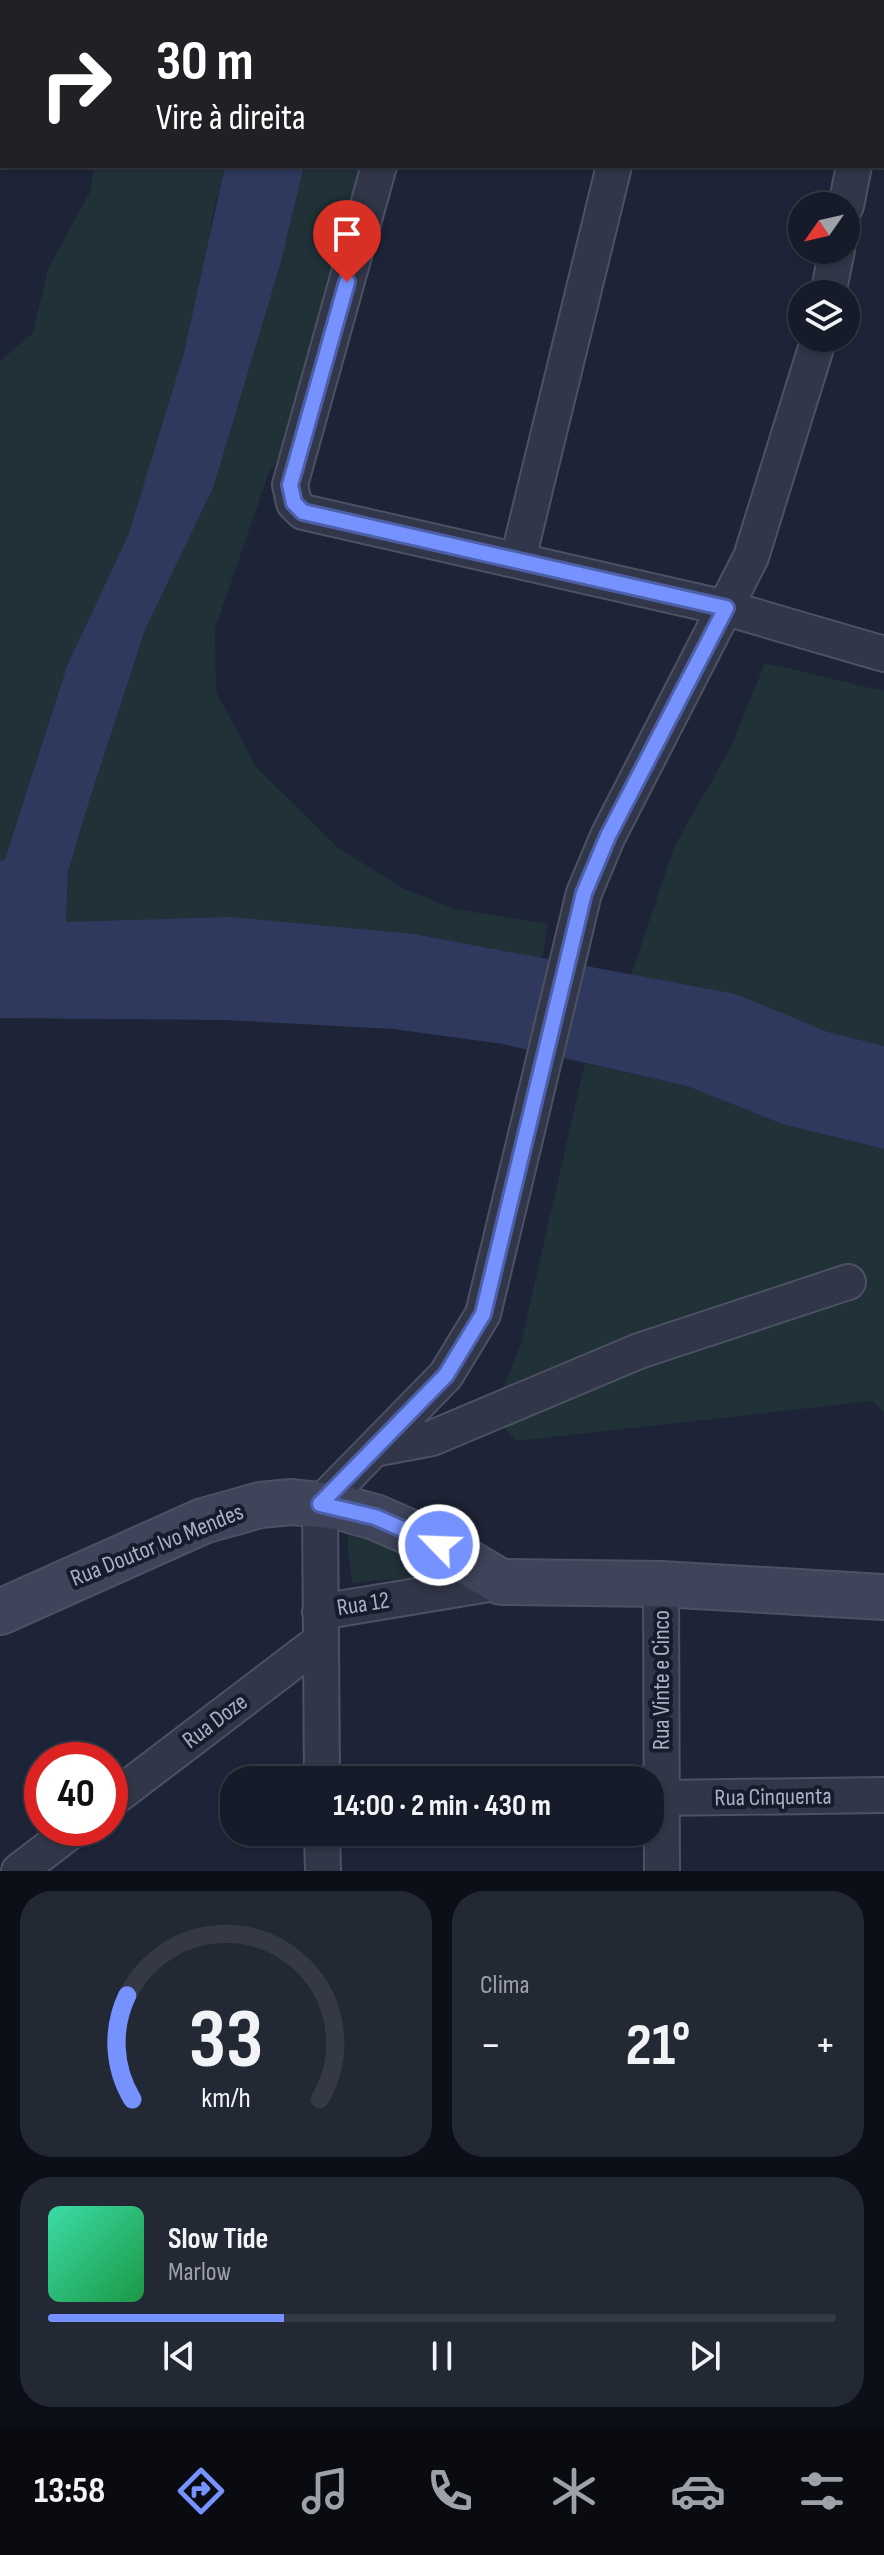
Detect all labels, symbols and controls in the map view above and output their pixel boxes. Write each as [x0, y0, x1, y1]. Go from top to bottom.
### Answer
text: 30 m [156, 29, 254, 96]
icon: right [24, 32, 128, 136]
text: Vire à direita [156, 97, 306, 140]
north arrow [788, 192, 860, 264]
map controls [788, 192, 860, 352]
pin [313, 200, 381, 282]
icon: arrive [325, 212, 369, 256]
button: layers [788, 280, 860, 352]
street label: Rua Doutor Ivo Mendes [66, 1497, 248, 1593]
position arrow [397, 1503, 481, 1587]
street label: Rua 12 [335, 1586, 391, 1622]
street label: Rua Vinte e Cinco [647, 1610, 676, 1750]
street label: Rua Doze [177, 1687, 253, 1755]
speed limit sign: 40 [24, 1742, 128, 1846]
street label: Rua Cinquenta [714, 1781, 832, 1813]
text: 14:00 · 2 min · 430 m [333, 1788, 551, 1824]
text: Clima [480, 1970, 530, 2001]
text: 33 [189, 1991, 263, 2091]
text: 21° [625, 2010, 691, 2082]
text: − [480, 2019, 502, 2072]
text: + [814, 2019, 836, 2072]
text: km/h [201, 2081, 251, 2116]
text: Slow Tide [168, 2221, 268, 2257]
text: Marlow [168, 2257, 231, 2288]
icon: previous [157, 2334, 201, 2378]
icon: pause [420, 2334, 464, 2378]
icon: next [683, 2334, 727, 2378]
icon: directions [173, 2463, 229, 2519]
icon: music [297, 2463, 353, 2519]
icon: phone [422, 2463, 478, 2519]
icon: climate [546, 2463, 602, 2519]
icon: car [670, 2463, 726, 2519]
icon: filters [794, 2463, 850, 2519]
text: 13:58 [34, 2470, 105, 2513]

